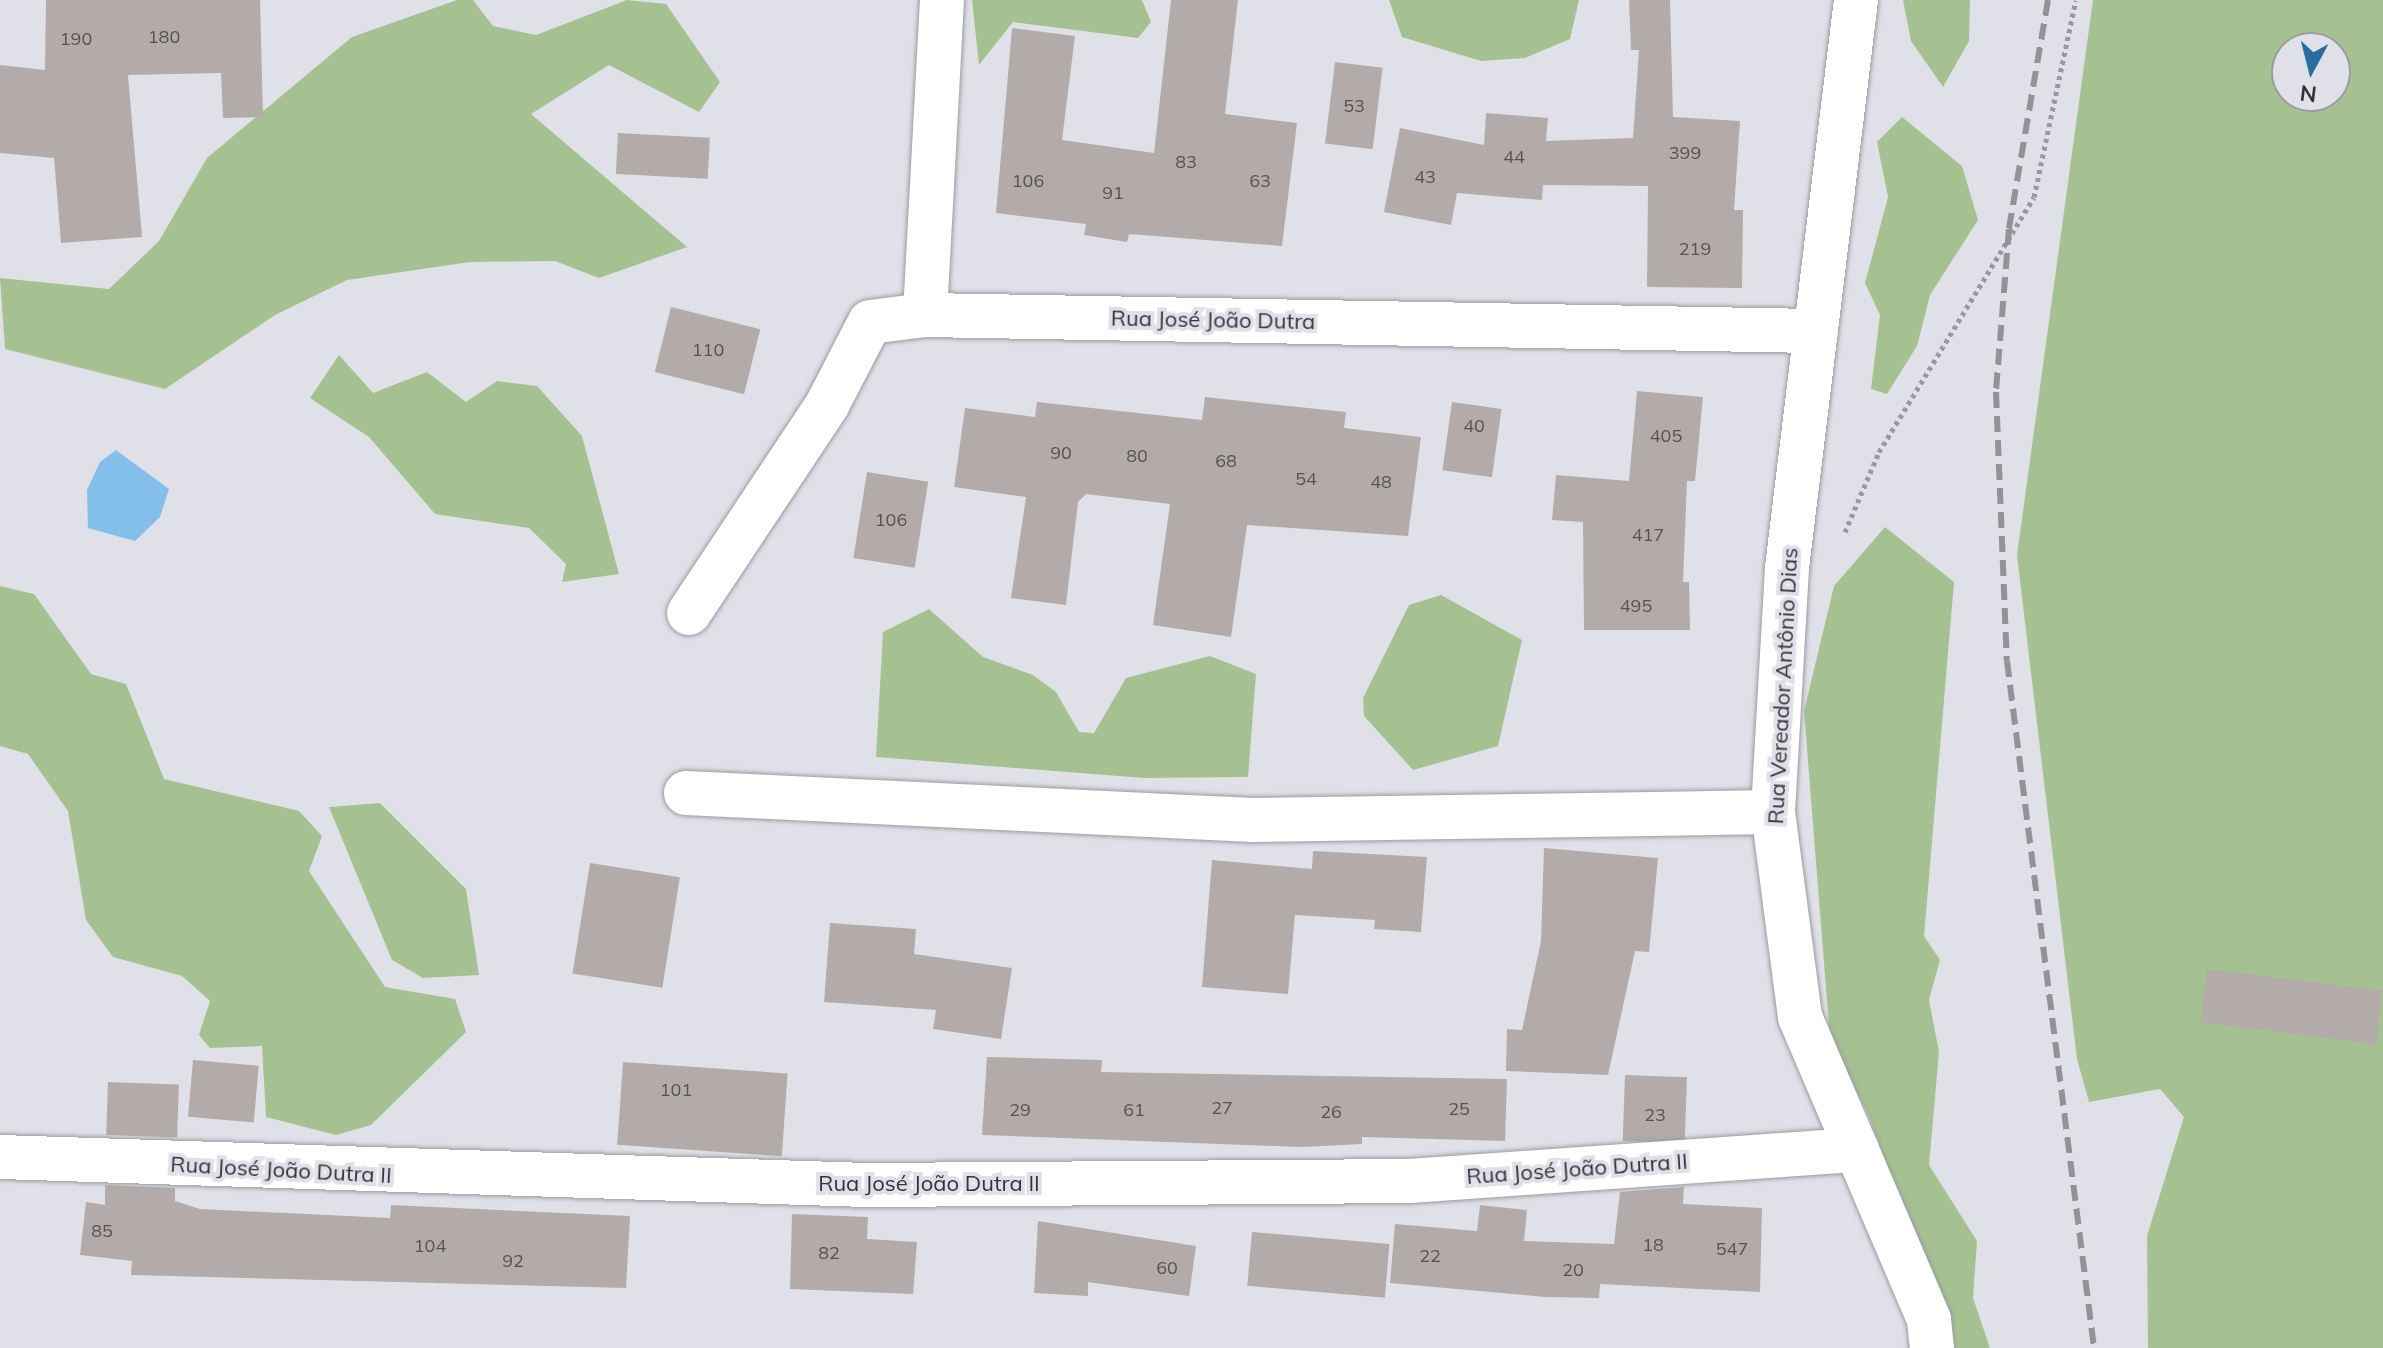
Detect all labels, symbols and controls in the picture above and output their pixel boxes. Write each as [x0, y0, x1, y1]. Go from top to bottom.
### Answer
house number: 180 [148, 26, 180, 48]
house number: 190 [60, 28, 92, 50]
north arrow [2271, 32, 2351, 112]
text: N [2298, 79, 2318, 109]
house number: 53 [1343, 95, 1365, 117]
house number: 399 [1669, 142, 1701, 164]
house number: 44 [1503, 146, 1525, 168]
house number: 83 [1175, 151, 1197, 173]
house number: 43 [1414, 166, 1436, 188]
house number: 106 [1012, 170, 1044, 192]
house number: 63 [1249, 170, 1271, 192]
house number: 91 [1102, 182, 1124, 204]
house number: 219 [1679, 238, 1711, 260]
street label: Rua José João Dutra [1111, 305, 1315, 335]
house number: 110 [692, 339, 724, 361]
house number: 40 [1463, 415, 1485, 437]
house number: 405 [1650, 425, 1682, 447]
house number: 90 [1050, 442, 1072, 464]
house number: 80 [1126, 445, 1148, 467]
house number: 68 [1215, 450, 1237, 472]
house number: 54 [1295, 468, 1317, 490]
house number: 48 [1370, 471, 1392, 493]
house number: 106 [875, 509, 907, 531]
house number: 417 [1632, 524, 1664, 546]
street label: Rua Vereador Antônio Dias [1763, 547, 1803, 825]
house number: 495 [1620, 595, 1652, 617]
house number: 101 [660, 1079, 692, 1101]
house number: 27 [1211, 1097, 1233, 1119]
house number: 25 [1448, 1098, 1470, 1120]
house number: 29 [1009, 1099, 1031, 1121]
house number: 61 [1123, 1099, 1145, 1121]
house number: 26 [1320, 1101, 1342, 1123]
house number: 23 [1644, 1104, 1666, 1126]
street label: Rua José João Dutra II [1466, 1148, 1688, 1190]
street label: Rua José João Dutra II [170, 1151, 392, 1189]
street label: Rua José João Dutra II [818, 1171, 1040, 1197]
house number: 85 [91, 1220, 113, 1242]
house number: 18 [1642, 1234, 1664, 1256]
house number: 104 [414, 1235, 446, 1257]
house number: 547 [1716, 1238, 1748, 1260]
house number: 82 [818, 1242, 840, 1264]
house number: 22 [1419, 1245, 1441, 1267]
house number: 92 [502, 1250, 524, 1272]
house number: 60 [1156, 1257, 1178, 1279]
house number: 20 [1562, 1259, 1584, 1281]

